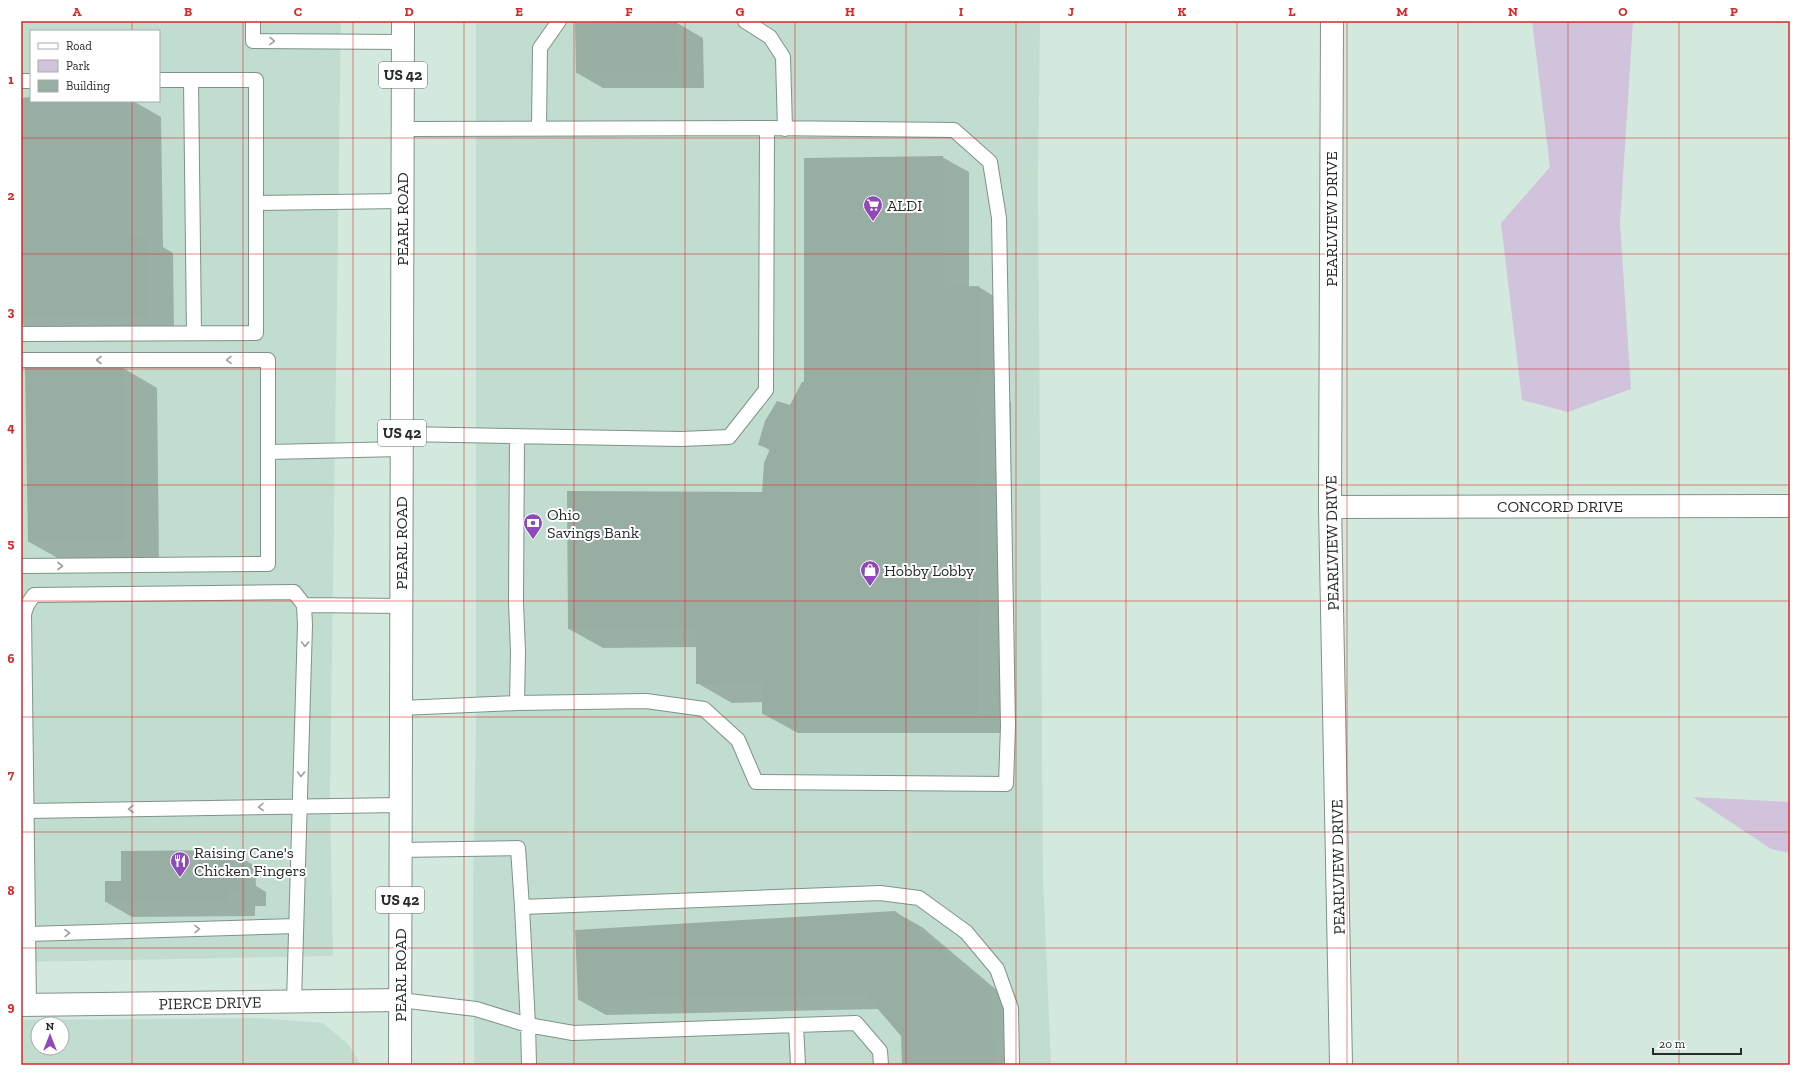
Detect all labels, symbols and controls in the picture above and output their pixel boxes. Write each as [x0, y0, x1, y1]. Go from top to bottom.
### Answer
text: A [73, 4, 82, 19]
text: B [184, 4, 192, 19]
text: C [294, 4, 302, 19]
text: D [404, 4, 414, 19]
text: E [515, 4, 523, 19]
text: F [625, 4, 633, 19]
text: G [736, 4, 745, 19]
text: H [845, 4, 855, 19]
text: I [959, 4, 964, 19]
text: J [1068, 4, 1074, 19]
text: K [1178, 4, 1187, 19]
text: L [1288, 4, 1296, 19]
text: M [1396, 4, 1408, 19]
text: N [1508, 4, 1518, 19]
text: O [1618, 4, 1628, 19]
text: P [1730, 4, 1738, 19]
legend [30, 30, 160, 102]
one-way arrow [269, 37, 275, 45]
text: Road [66, 39, 92, 53]
text: Park [66, 59, 91, 73]
road number: US 42 [379, 62, 427, 88]
text: 1 [8, 72, 14, 87]
text: Building [66, 79, 110, 93]
street label: PEARLVIEW DRIVE [1322, 151, 1341, 287]
street label: PEARL ROAD [393, 172, 412, 266]
text: 2 [8, 188, 15, 203]
supermarket icon: ALDI [862, 194, 884, 222]
place label: ALDI [887, 196, 922, 215]
text: 3 [8, 304, 15, 319]
one-way arrow [96, 356, 102, 364]
one-way arrow [226, 356, 232, 365]
text: 4 [7, 420, 15, 435]
road number: US 42 [378, 420, 426, 446]
street label: PEARLVIEW DRIVE [1321, 475, 1343, 611]
street label: PEARL ROAD [392, 496, 411, 590]
street label: CONCORD DRIVE [1497, 497, 1623, 516]
place label: Ohio Savings Bank [547, 505, 640, 542]
bank icon: Ohio Savings Bank [522, 512, 544, 540]
text: 5 [8, 536, 15, 551]
shop icon: Hobby Lobby [859, 559, 881, 587]
place label: Hobby Lobby [884, 561, 975, 580]
one-way arrow [57, 562, 63, 570]
one-way arrow [301, 641, 309, 647]
text: 6 [8, 651, 15, 666]
text: 7 [8, 767, 15, 782]
one-way arrow [297, 771, 305, 777]
street label: PEARLVIEW DRIVE [1327, 799, 1349, 935]
one-way arrow [258, 803, 264, 811]
one-way arrow [128, 805, 134, 813]
place label: Raising Cane's Chicken Fingers [194, 843, 306, 880]
restaurant icon: Raising Cane's Chicken Fingers [169, 850, 191, 878]
text: 8 [7, 883, 15, 898]
road number: US 42 [376, 887, 424, 913]
one-way arrow [194, 925, 200, 933]
street label: PEARL ROAD [391, 928, 410, 1022]
one-way arrow [64, 929, 70, 937]
street label: PIERCE DRIVE [159, 993, 261, 1013]
text: 9 [8, 999, 15, 1014]
north arrow [30, 1016, 70, 1056]
text: N [46, 1020, 55, 1033]
scale bar [1653, 1030, 1741, 1056]
text: 20 m [1659, 1037, 1686, 1051]

